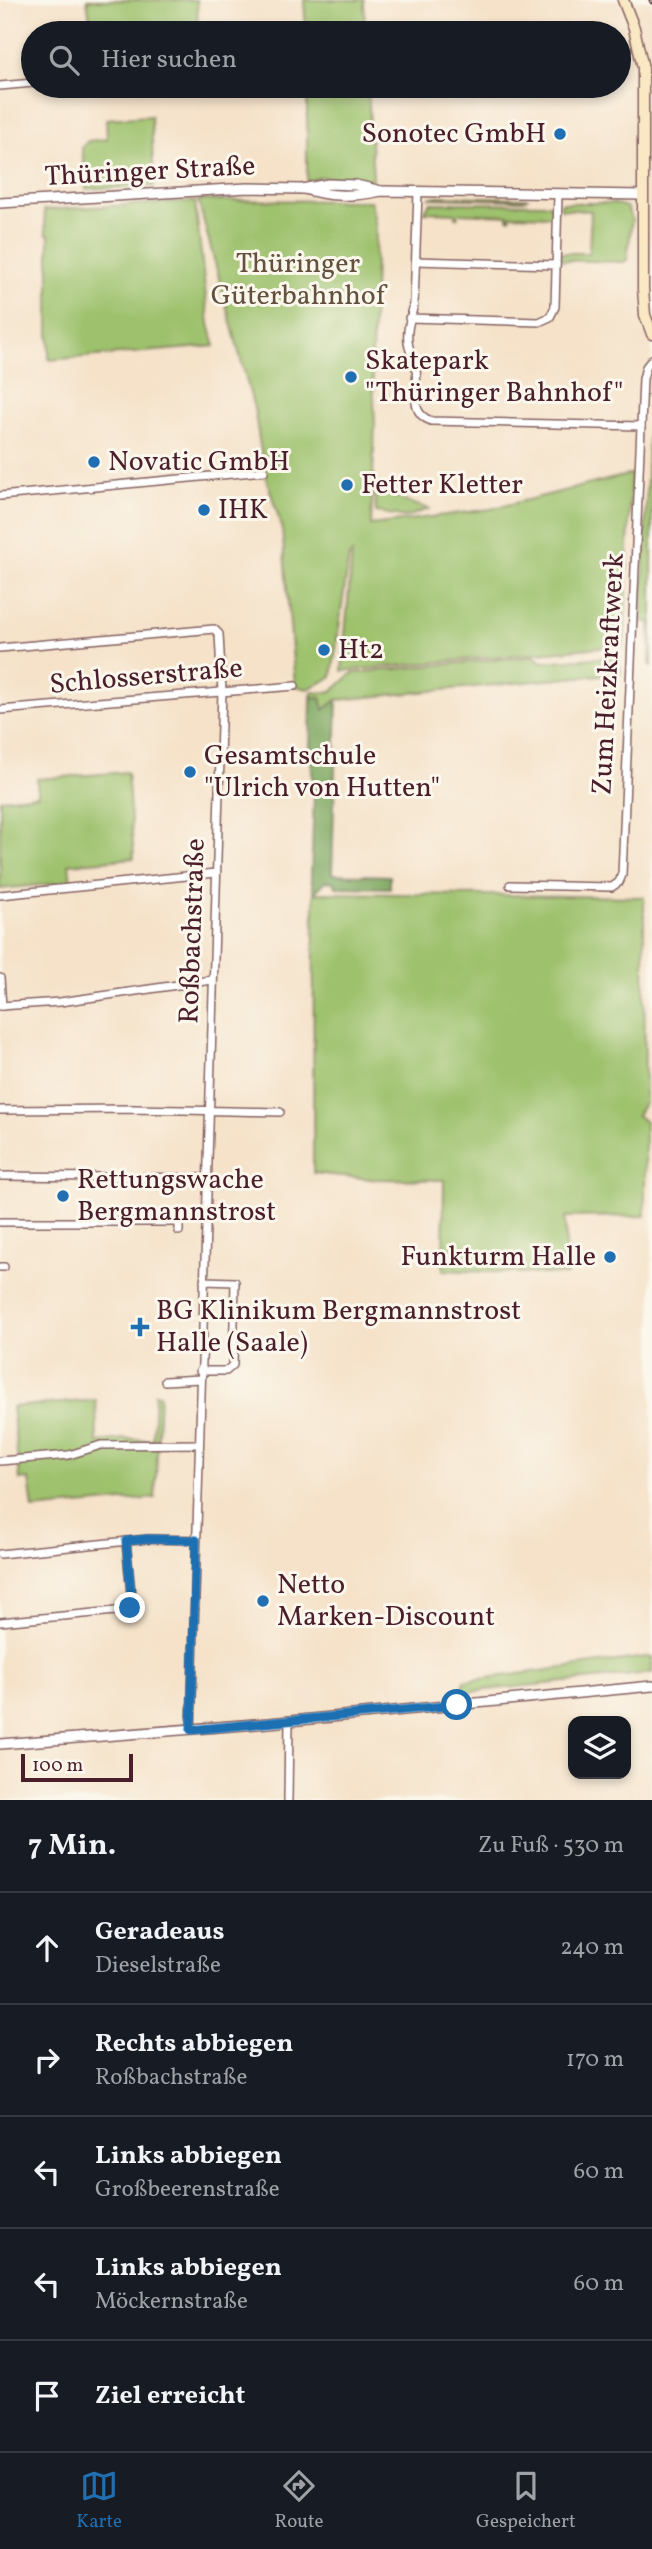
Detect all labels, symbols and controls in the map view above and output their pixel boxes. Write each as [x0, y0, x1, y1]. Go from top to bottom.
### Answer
search box [21, 21, 631, 98]
icon: search [45, 41, 83, 79]
text: Hier suchen [101, 42, 237, 78]
place label: Sonotec GmbH [361, 115, 546, 154]
marker: Sonotec GmbH [552, 126, 568, 142]
street label: Thüringer Straße [44, 147, 256, 197]
park label: Thüringer Güterbahnhof [211, 245, 388, 316]
place label: Skatepark "Thüringer Bahnhof" [365, 342, 623, 413]
marker: Skatepark "Thüringer Bahnhof" [343, 369, 359, 385]
place label: Novatic GmbH [108, 443, 290, 482]
marker: Novatic GmbH [86, 454, 102, 470]
place label: Fetter Kletter [361, 466, 523, 505]
marker: Fetter Kletter [339, 477, 355, 493]
place label: IHK [218, 491, 268, 530]
marker: IHK [196, 502, 212, 518]
street label: Zum Heizkraftwerk [583, 552, 635, 796]
place label: Ht2 [338, 631, 384, 670]
marker: Ht2 [316, 642, 332, 658]
street label: Schlosserstraße [48, 649, 244, 705]
place label: Gesamtschule "Ulrich von Hutten" [204, 737, 440, 808]
marker: Gesamtschule "Ulrich von Hutten" [182, 764, 198, 780]
street label: Roßbachstraße [170, 838, 216, 1024]
place label: Rettungswache Bergmannstrost [77, 1161, 276, 1232]
marker: Rettungswache Bergmannstrost [55, 1188, 71, 1204]
place label: Funkturm Halle [401, 1238, 596, 1277]
marker: Funkturm Halle [602, 1249, 618, 1265]
place label: BG Klinikum Bergmannstrost Halle (Saale) [156, 1292, 521, 1363]
marker: BG Klinikum Bergmannstrost Halle (Saale) [130, 1317, 150, 1337]
place label: Netto Marken-Discount [277, 1566, 495, 1637]
route end [114, 1592, 145, 1623]
marker: Netto Marken-Discount [255, 1593, 271, 1609]
route start [441, 1689, 472, 1720]
map controls [568, 1716, 631, 1779]
button: layers [568, 1716, 631, 1779]
scale bar [21, 1751, 133, 1783]
text: 100 m [32, 1753, 83, 1779]
text: 7 Min. [28, 1825, 116, 1867]
text: Zu Fuß · 530 m [478, 1830, 624, 1862]
text: Geradeaus [95, 1914, 224, 1950]
icon: ahead [28, 1929, 66, 1967]
text: 240 m [560, 1932, 624, 1964]
text: Dieselstraße [95, 1950, 221, 1982]
text: Rechts abbiegen [95, 2026, 293, 2062]
icon: right [28, 2041, 66, 2079]
text: 170 m [566, 2044, 624, 2076]
text: Roßbachstraße [95, 2062, 247, 2094]
text: Links abbiegen [95, 2138, 282, 2174]
icon: left [28, 2153, 66, 2191]
text: 60 m [574, 2156, 624, 2188]
text: Großbeerenstraße [95, 2174, 280, 2206]
text: Links abbiegen [95, 2250, 282, 2286]
icon: left [28, 2265, 66, 2303]
text: 60 m [574, 2268, 624, 2300]
text: Möckernstraße [95, 2286, 248, 2318]
icon: arrive [28, 2377, 66, 2415]
text: Ziel erreicht [95, 2378, 245, 2414]
tab: Karte [76, 2467, 122, 2535]
tab: Route [275, 2467, 324, 2535]
tab: Gespeichert [476, 2467, 576, 2535]

